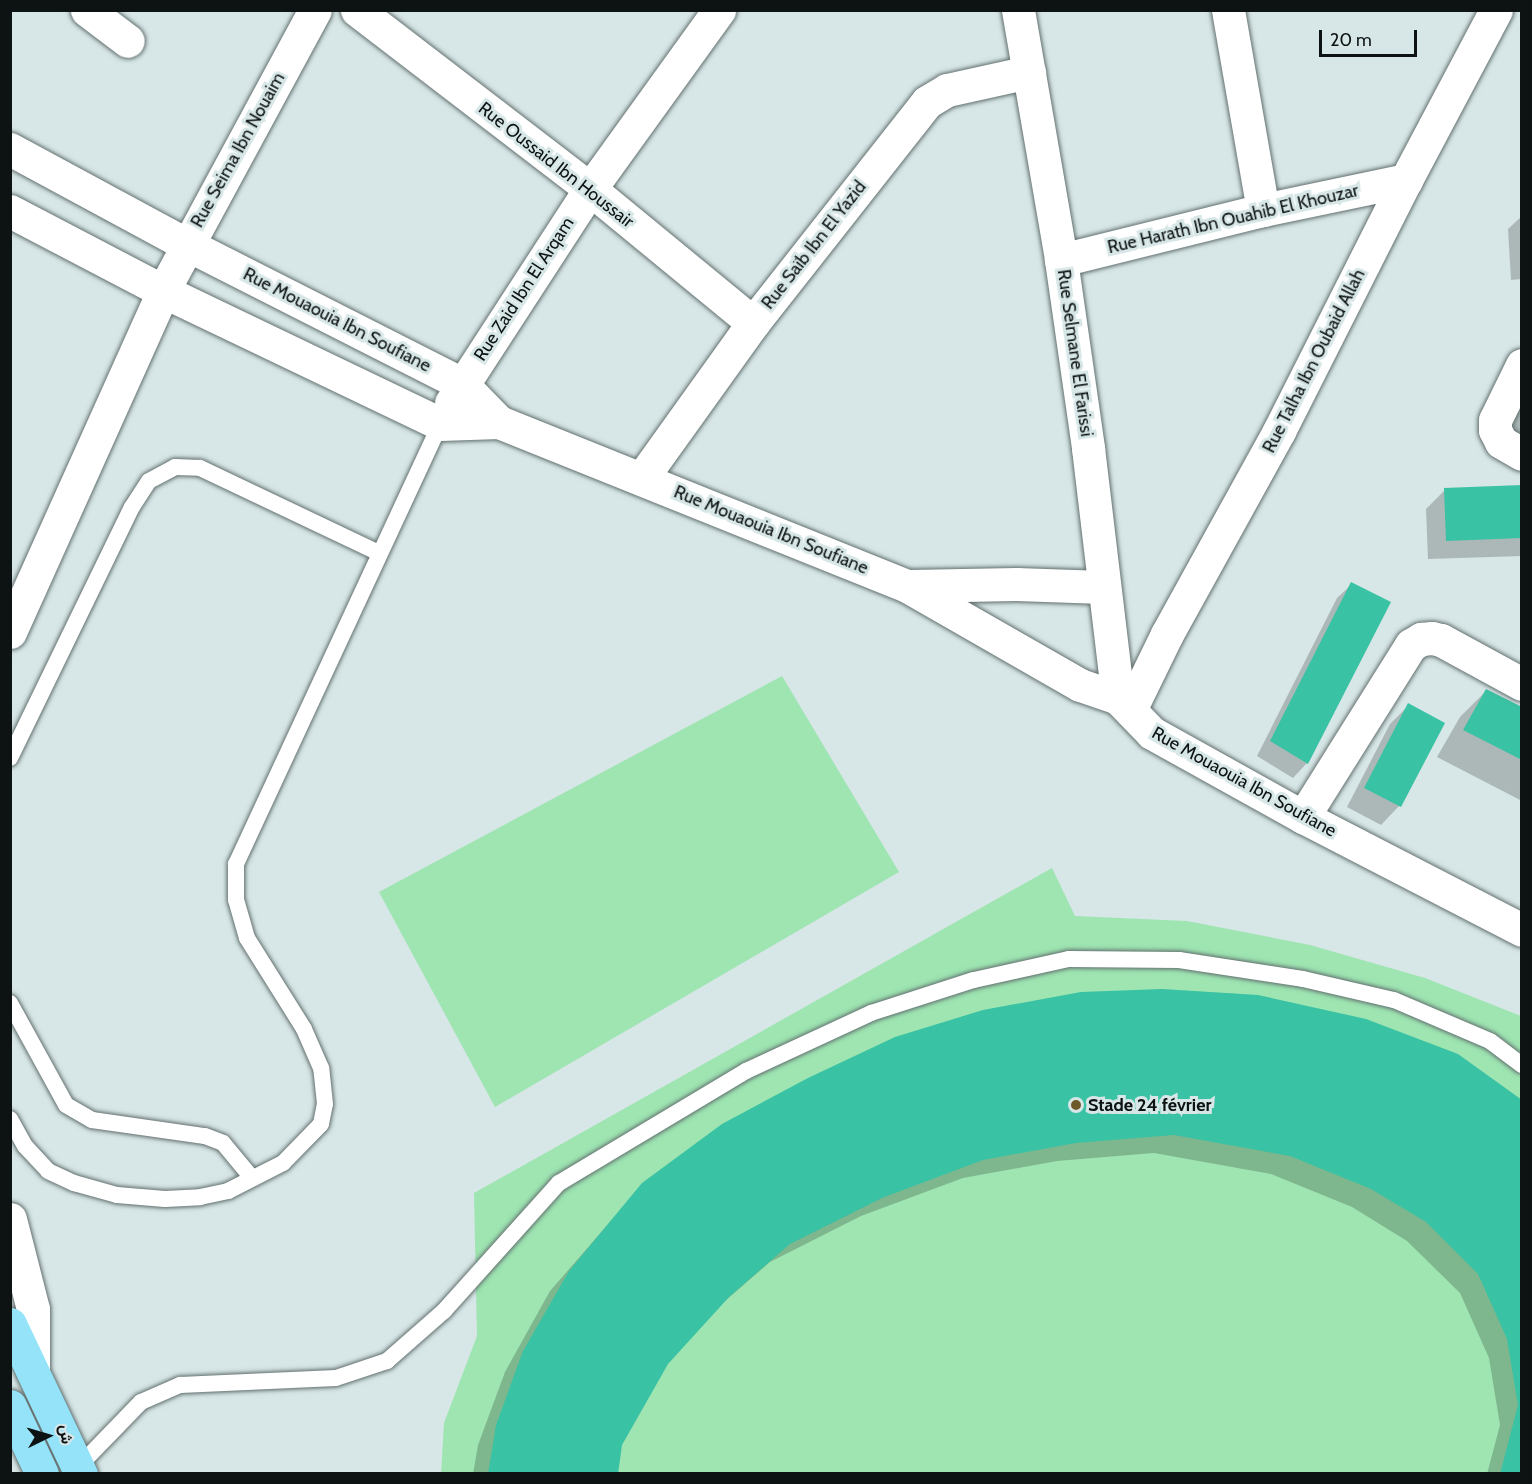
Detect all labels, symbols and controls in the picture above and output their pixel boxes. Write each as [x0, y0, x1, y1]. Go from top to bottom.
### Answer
scale bar [1322, 18, 1420, 56]
text: 20 m [1330, 29, 1372, 51]
street label: Rue Seima Ibn Nouaim [186, 69, 290, 231]
street label: Rue Oussaid Ibn Houssair [474, 98, 638, 232]
street label: Rue Saïb Ibn El Yazid [757, 176, 871, 314]
street label: Rue Harath Ibn Ouahib El Khouzar [1105, 180, 1361, 258]
street label: Rue Zaid Ibn El Arqam [469, 213, 579, 365]
street label: Rue Mouaouia Ibn Soufiane [240, 263, 434, 377]
street label: Rue Talha Ibn Oubaid Allah [1258, 266, 1370, 456]
street label: Rue Selmane El Farissi [1053, 268, 1097, 438]
street label: Rue Mouaouia Ibn Soufiane [671, 481, 871, 579]
street label: Rue Mouaouia Ibn Soufiane [1148, 722, 1340, 842]
place label: Stade 24 février [1088, 1094, 1211, 1116]
marker: Stade 24 février [1069, 1098, 1083, 1112]
north arrow [18, 1406, 78, 1466]
text: ش [56, 1424, 77, 1445]

